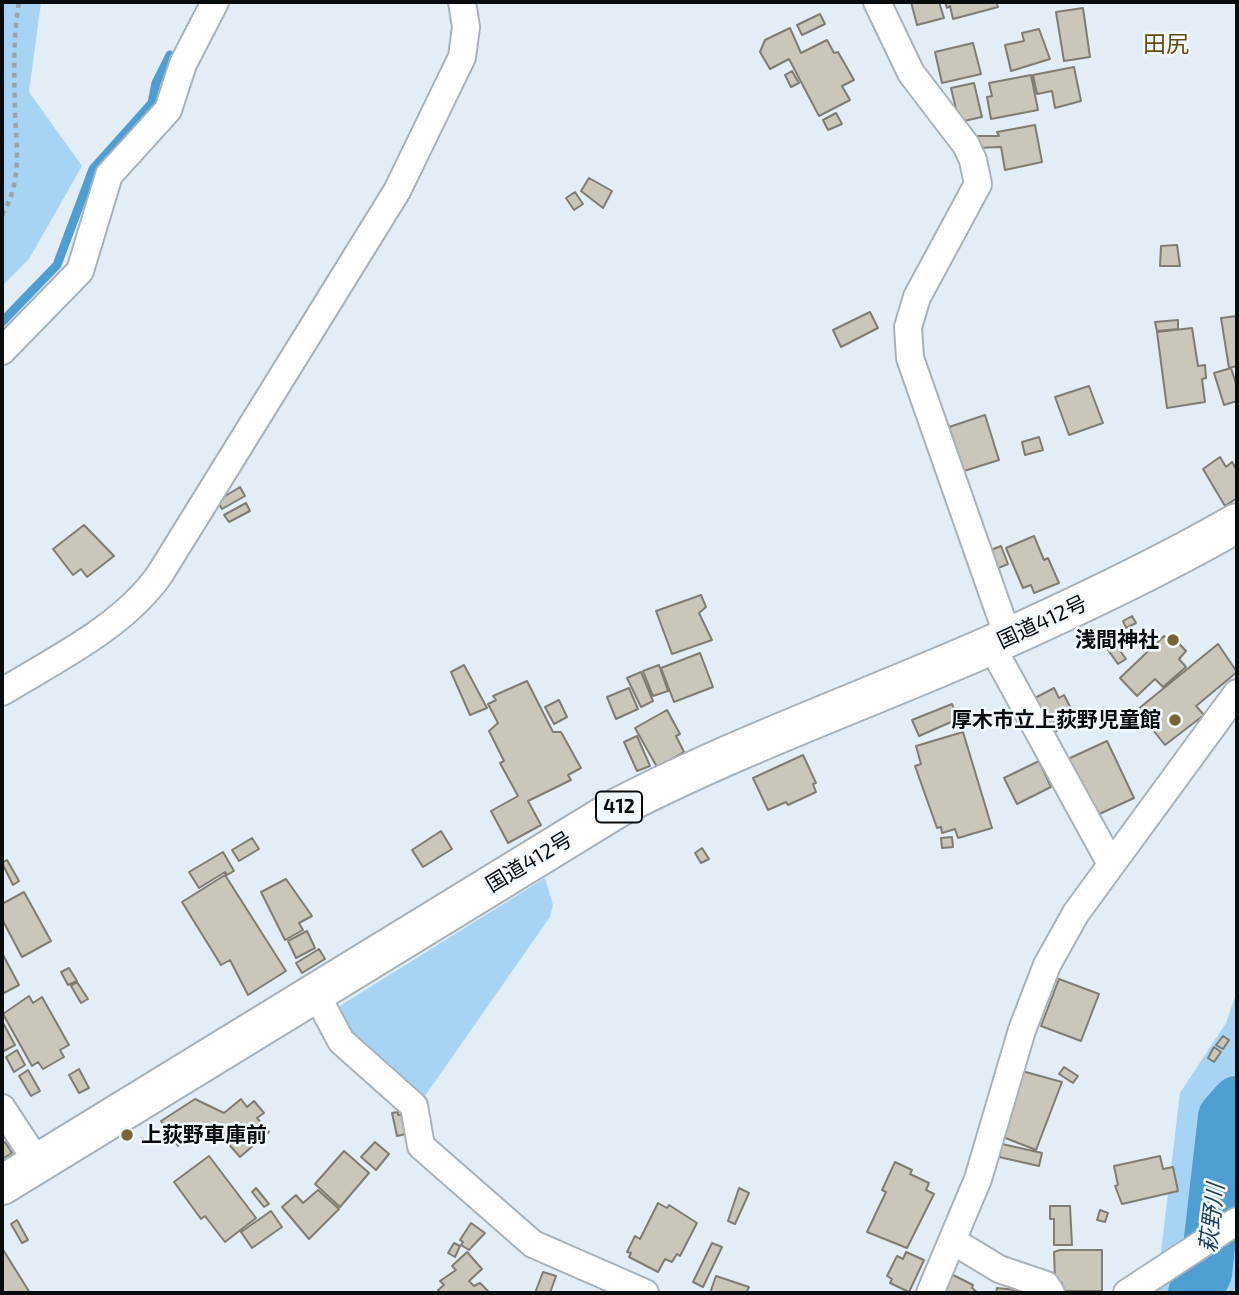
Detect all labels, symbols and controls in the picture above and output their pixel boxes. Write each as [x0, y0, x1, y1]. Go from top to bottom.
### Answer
district label: 田尻 [1143, 30, 1189, 58]
street label: 国道412号 [993, 590, 1091, 654]
place label: 浅間神社 [1075, 627, 1159, 653]
marker: 浅間神社 [1165, 632, 1181, 648]
place label: 厚木市立上荻野児童館 [951, 707, 1161, 733]
marker: 厚木市立上荻野児童館 [1167, 712, 1183, 728]
road number: 412 [596, 792, 642, 822]
street label: 国道412号 [481, 826, 577, 898]
place label: 上荻野車庫前 [141, 1122, 267, 1148]
marker: 上荻野車庫前 [119, 1127, 135, 1143]
water label: 萩野川 [1194, 1182, 1230, 1254]

